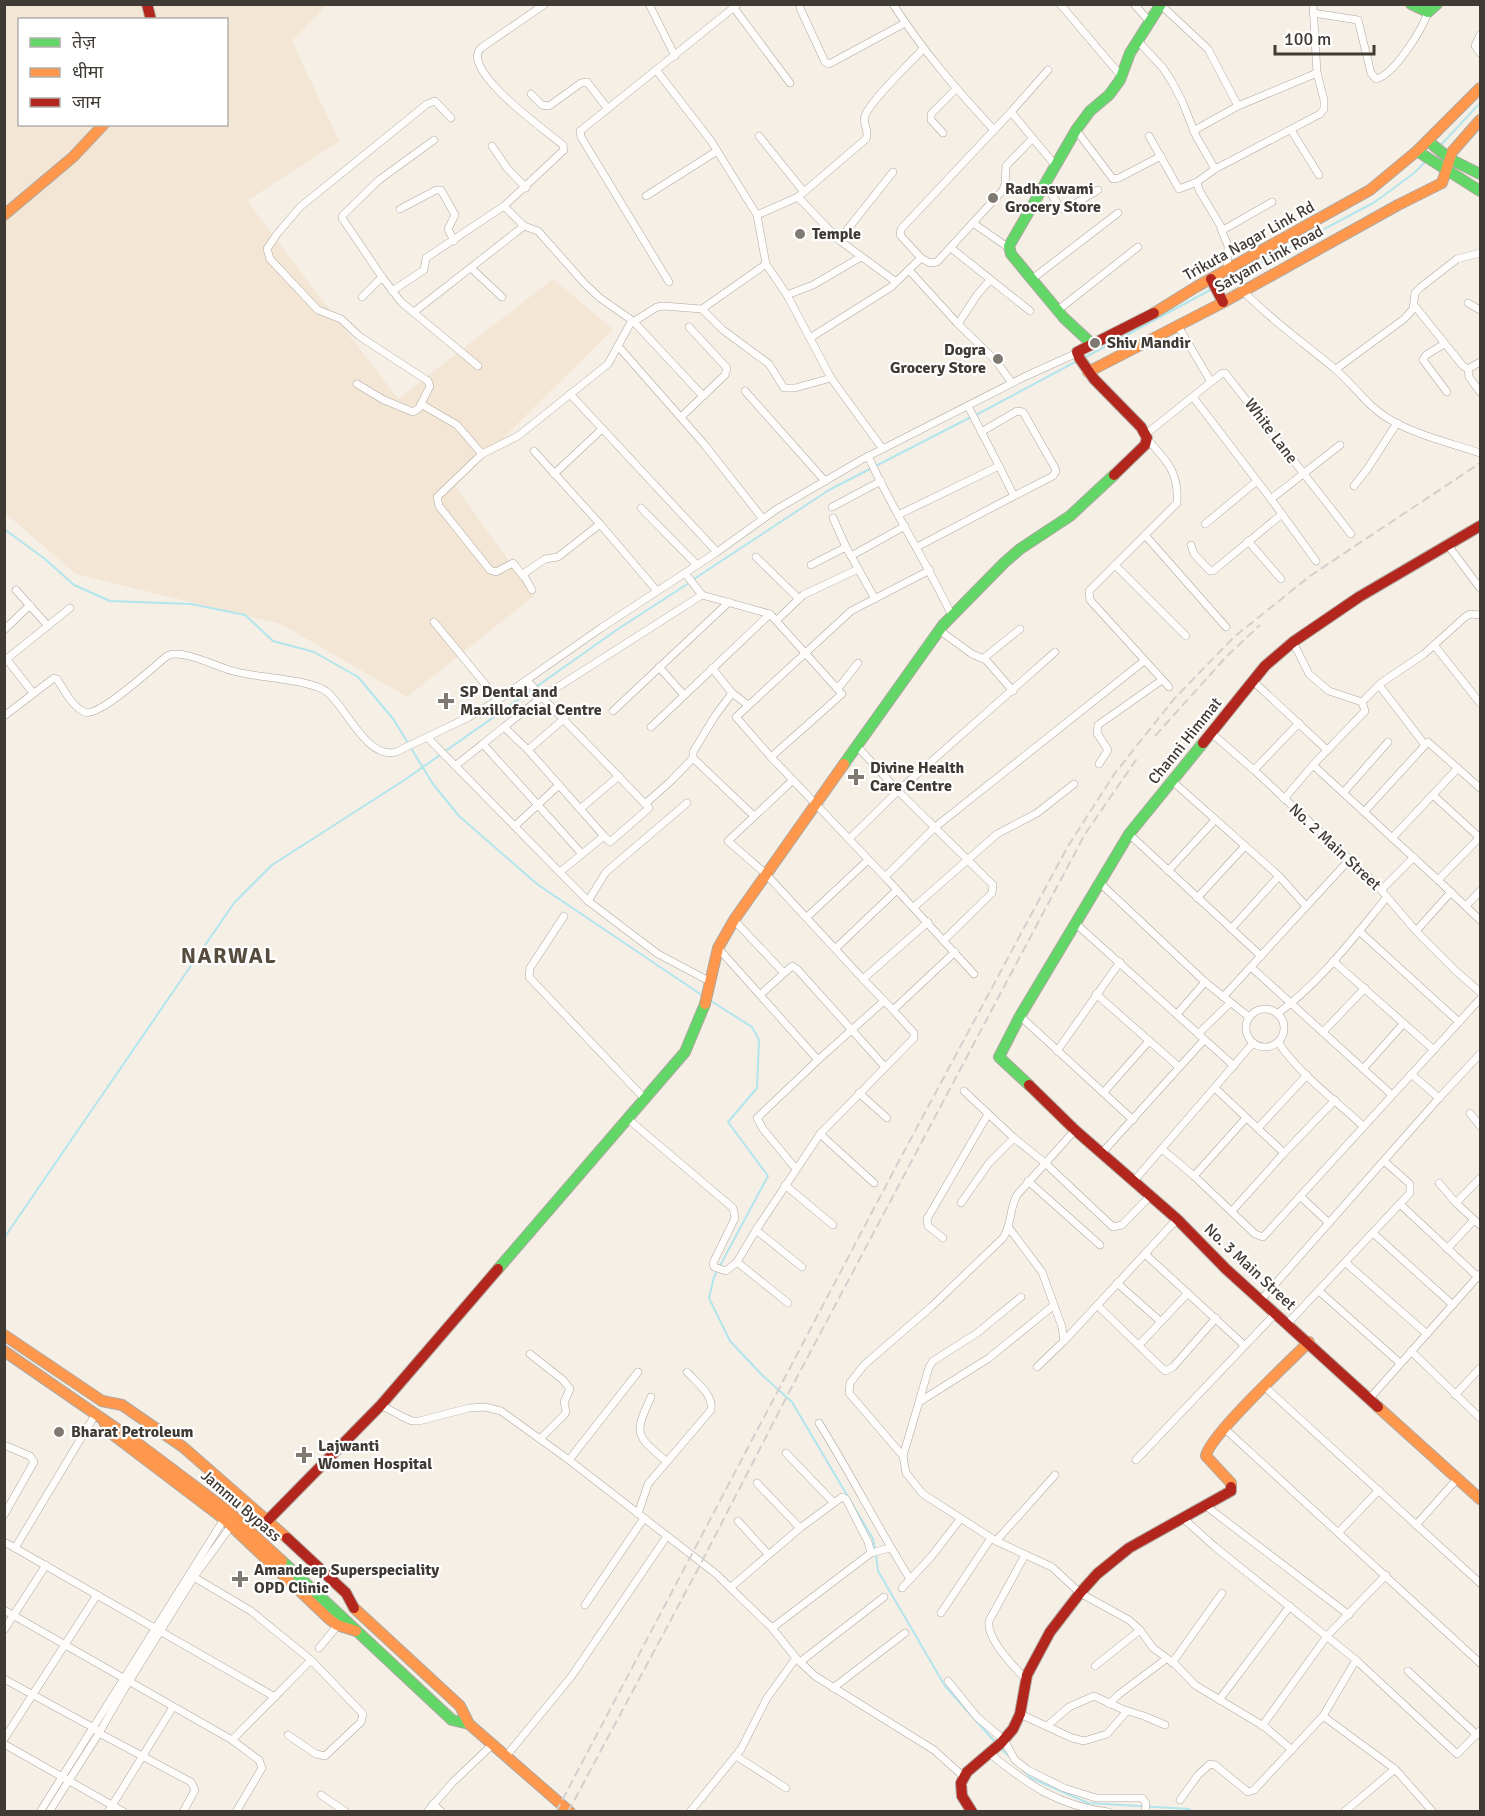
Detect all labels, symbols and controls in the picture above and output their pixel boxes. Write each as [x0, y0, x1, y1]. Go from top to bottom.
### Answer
legend [18, 18, 228, 126]
scale bar [1275, 18, 1374, 56]
text: 100 m [1284, 28, 1331, 50]
text: तेज़ [72, 31, 96, 53]
text: धीमा [72, 61, 103, 83]
text: जाम [72, 91, 102, 113]
place label: Radhaswami Grocery Store [1005, 179, 1101, 217]
marker: Radhaswami Grocery Store [986, 191, 1000, 205]
street label: Trikuta Nagar Link Rd [1180, 197, 1318, 285]
street label: Satyam Link Road [1211, 221, 1327, 297]
place label: Temple [812, 224, 861, 244]
marker: Temple [793, 227, 807, 241]
place label: Shiv Mandir [1107, 333, 1191, 353]
marker: Shiv Mandir [1088, 336, 1102, 350]
place label: Dogra Grocery Store [890, 340, 986, 378]
marker: Dogra Grocery Store [991, 352, 1005, 366]
street label: White Lane [1240, 394, 1302, 468]
place label: SP Dental and Maxillofacial Centre [460, 682, 602, 720]
marker: SP Dental and Maxillofacial Centre [437, 692, 455, 710]
street label: Channi Himmat [1144, 693, 1226, 788]
place label: Divine Health Care Centre [870, 758, 965, 796]
marker: Divine Health Care Centre [847, 768, 865, 786]
street label: No. 2 Main Street [1285, 799, 1385, 895]
district label: NARWAL [181, 942, 277, 969]
street label: No. 3 Main Street [1200, 1219, 1300, 1315]
place label: Bharat Petroleum [71, 1422, 194, 1442]
marker: Bharat Petroleum [52, 1425, 66, 1439]
place label: Lajwanti Women Hospital [318, 1436, 432, 1474]
marker: Lajwanti Women Hospital [295, 1446, 313, 1464]
street label: Jammu Bypass [197, 1466, 285, 1546]
place label: Amandeep Superspeciality OPD Clinic [254, 1560, 439, 1598]
marker: Amandeep Superspeciality OPD Clinic [231, 1570, 249, 1588]

